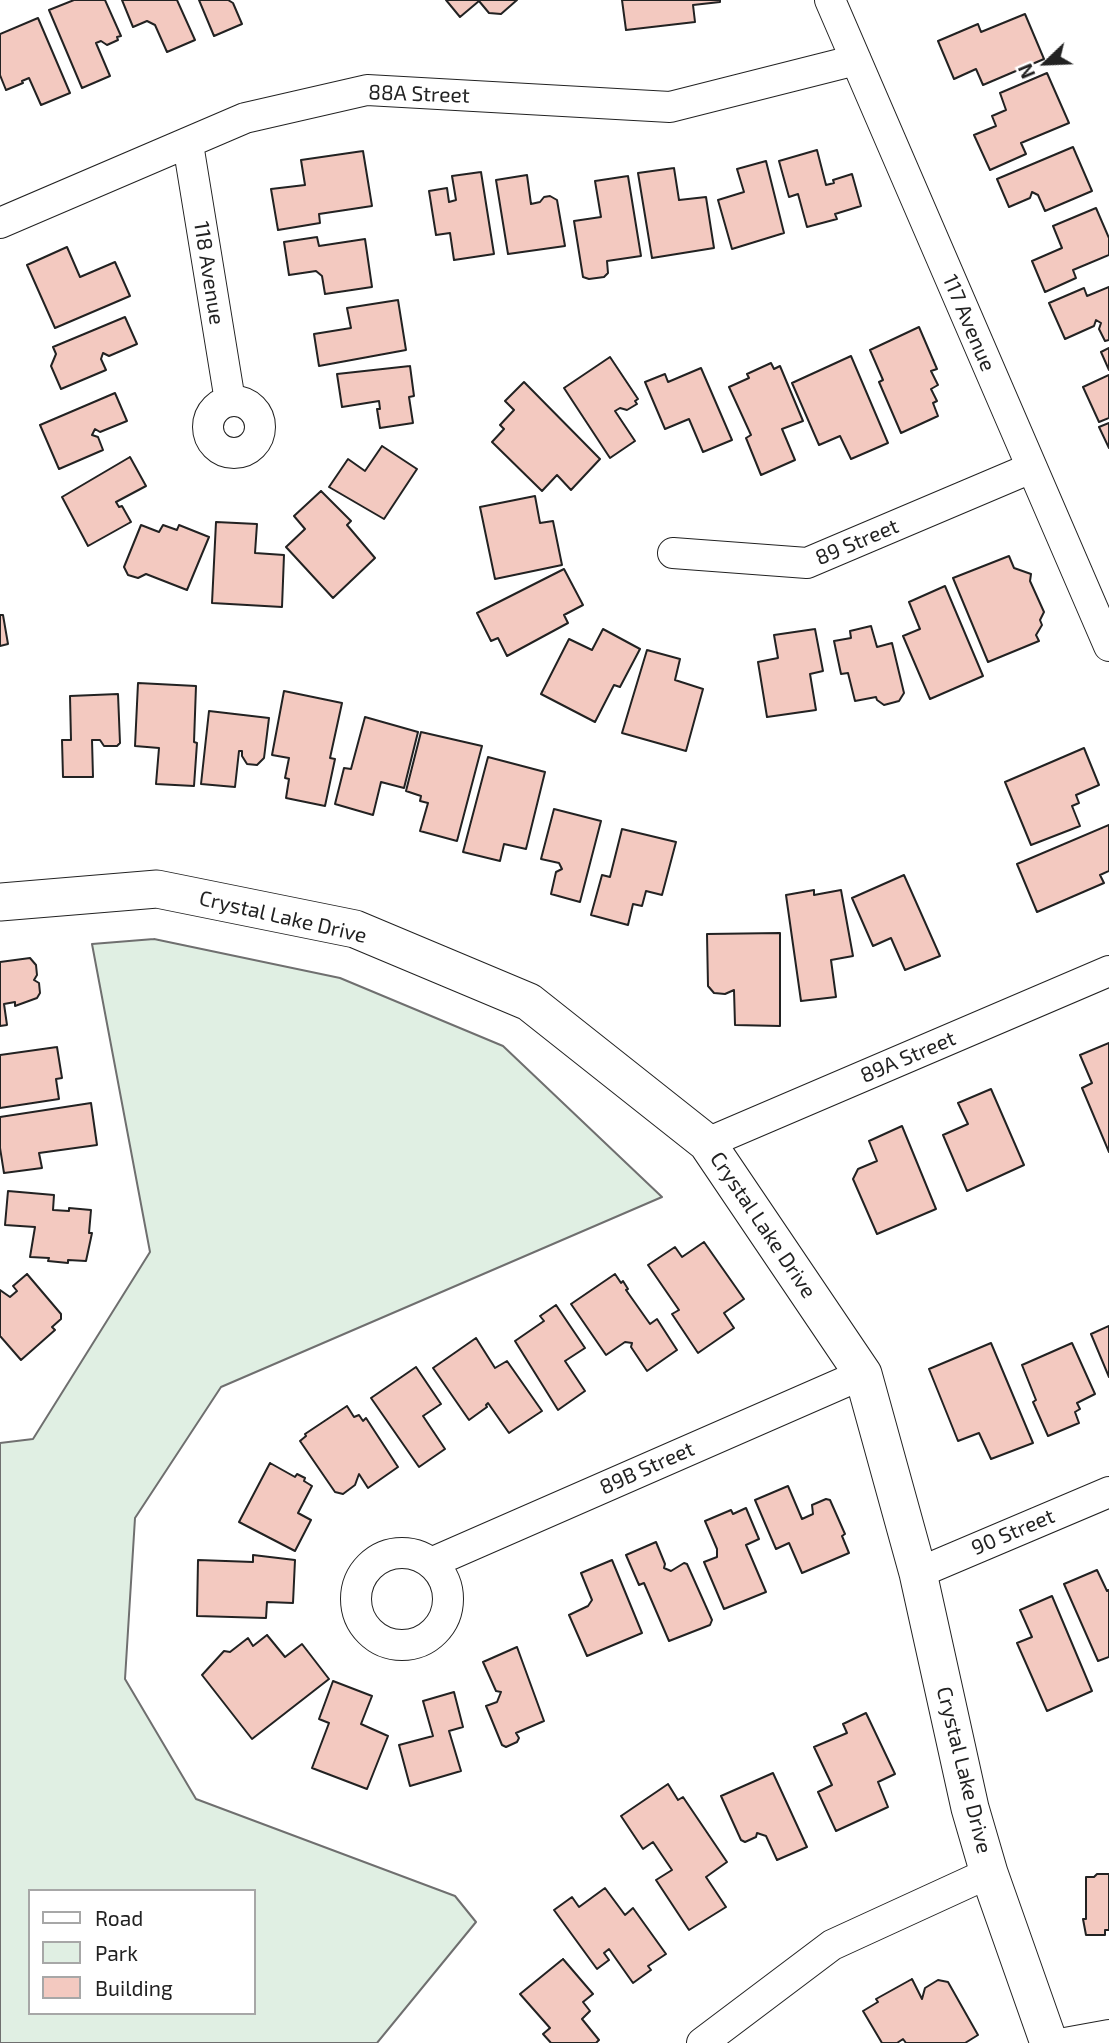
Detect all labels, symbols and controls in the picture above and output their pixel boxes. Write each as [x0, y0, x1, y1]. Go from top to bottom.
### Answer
north arrow [1011, 28, 1081, 98]
text: N [1013, 61, 1039, 82]
street label: 88A Street [368, 80, 470, 108]
street label: 118 Avenue [188, 219, 230, 327]
street label: 117 Avenue [937, 271, 1001, 375]
street label: 89 Street [812, 513, 902, 571]
street label: Crystal Lake Drive [197, 885, 369, 949]
street label: 89A Street [857, 1026, 959, 1088]
street label: Crystal Lake Drive [705, 1147, 821, 1303]
street label: 89B Street [596, 1436, 698, 1500]
street label: 90 Street [968, 1503, 1058, 1561]
street label: Crystal Lake Drive [931, 1684, 997, 1856]
legend [28, 1889, 256, 2015]
text: Road [95, 1905, 143, 1930]
text: Park [95, 1940, 138, 1965]
text: Building [95, 1975, 173, 2000]

